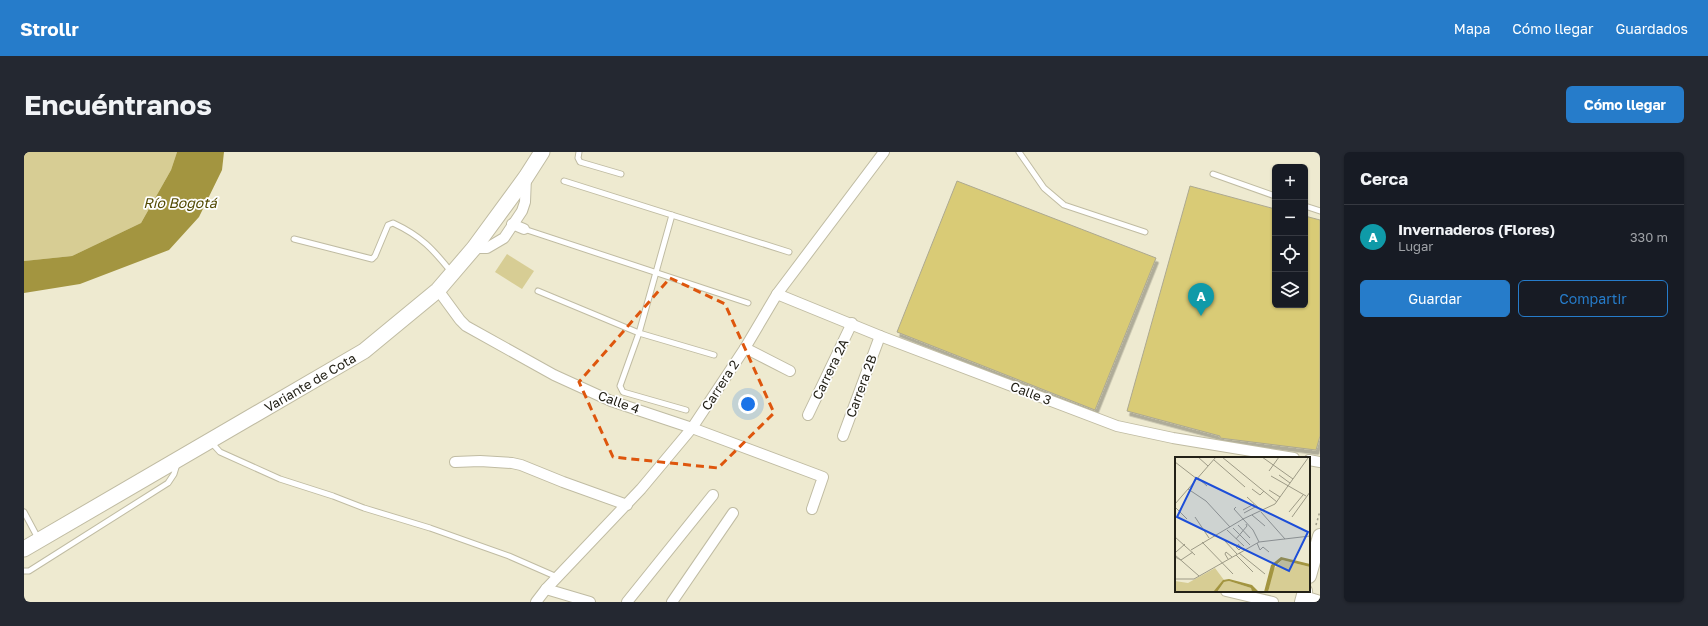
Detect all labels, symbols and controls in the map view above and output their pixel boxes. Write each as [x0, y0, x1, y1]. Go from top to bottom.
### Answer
text: Strollr [20, 17, 79, 40]
text: Mapa [1454, 20, 1490, 37]
text: Cómo llegar [1512, 20, 1593, 37]
text: Guardados [1615, 20, 1688, 37]
button: Cómo llegar [1566, 86, 1684, 123]
text: Encuéntranos [24, 88, 212, 121]
map controls [1272, 164, 1308, 308]
button: + [1272, 164, 1308, 200]
text: Cerca [1360, 168, 1408, 189]
water label: Río Bogotá [143, 194, 219, 211]
button: − [1272, 200, 1308, 236]
text: Invernaderos (Flores) [1398, 220, 1555, 238]
text: A [1368, 229, 1378, 245]
text: 330 m [1630, 229, 1668, 245]
button: locate [1272, 236, 1308, 272]
text: Lugar [1398, 238, 1433, 254]
button: layers [1272, 272, 1308, 308]
button: Guardar [1360, 280, 1510, 317]
button: Compartir [1518, 280, 1668, 317]
pin: A [1188, 283, 1214, 316]
street label: Carrera 2A [808, 336, 852, 402]
street label: Variante de Cota [261, 350, 359, 415]
street label: Carrera 2B [842, 352, 880, 420]
street label: Carrera 2 [698, 357, 742, 413]
street label: Calle 3 [1008, 378, 1054, 408]
street label: Calle 4 [596, 387, 642, 417]
your location [738, 394, 758, 414]
inset map [1175, 457, 1310, 592]

